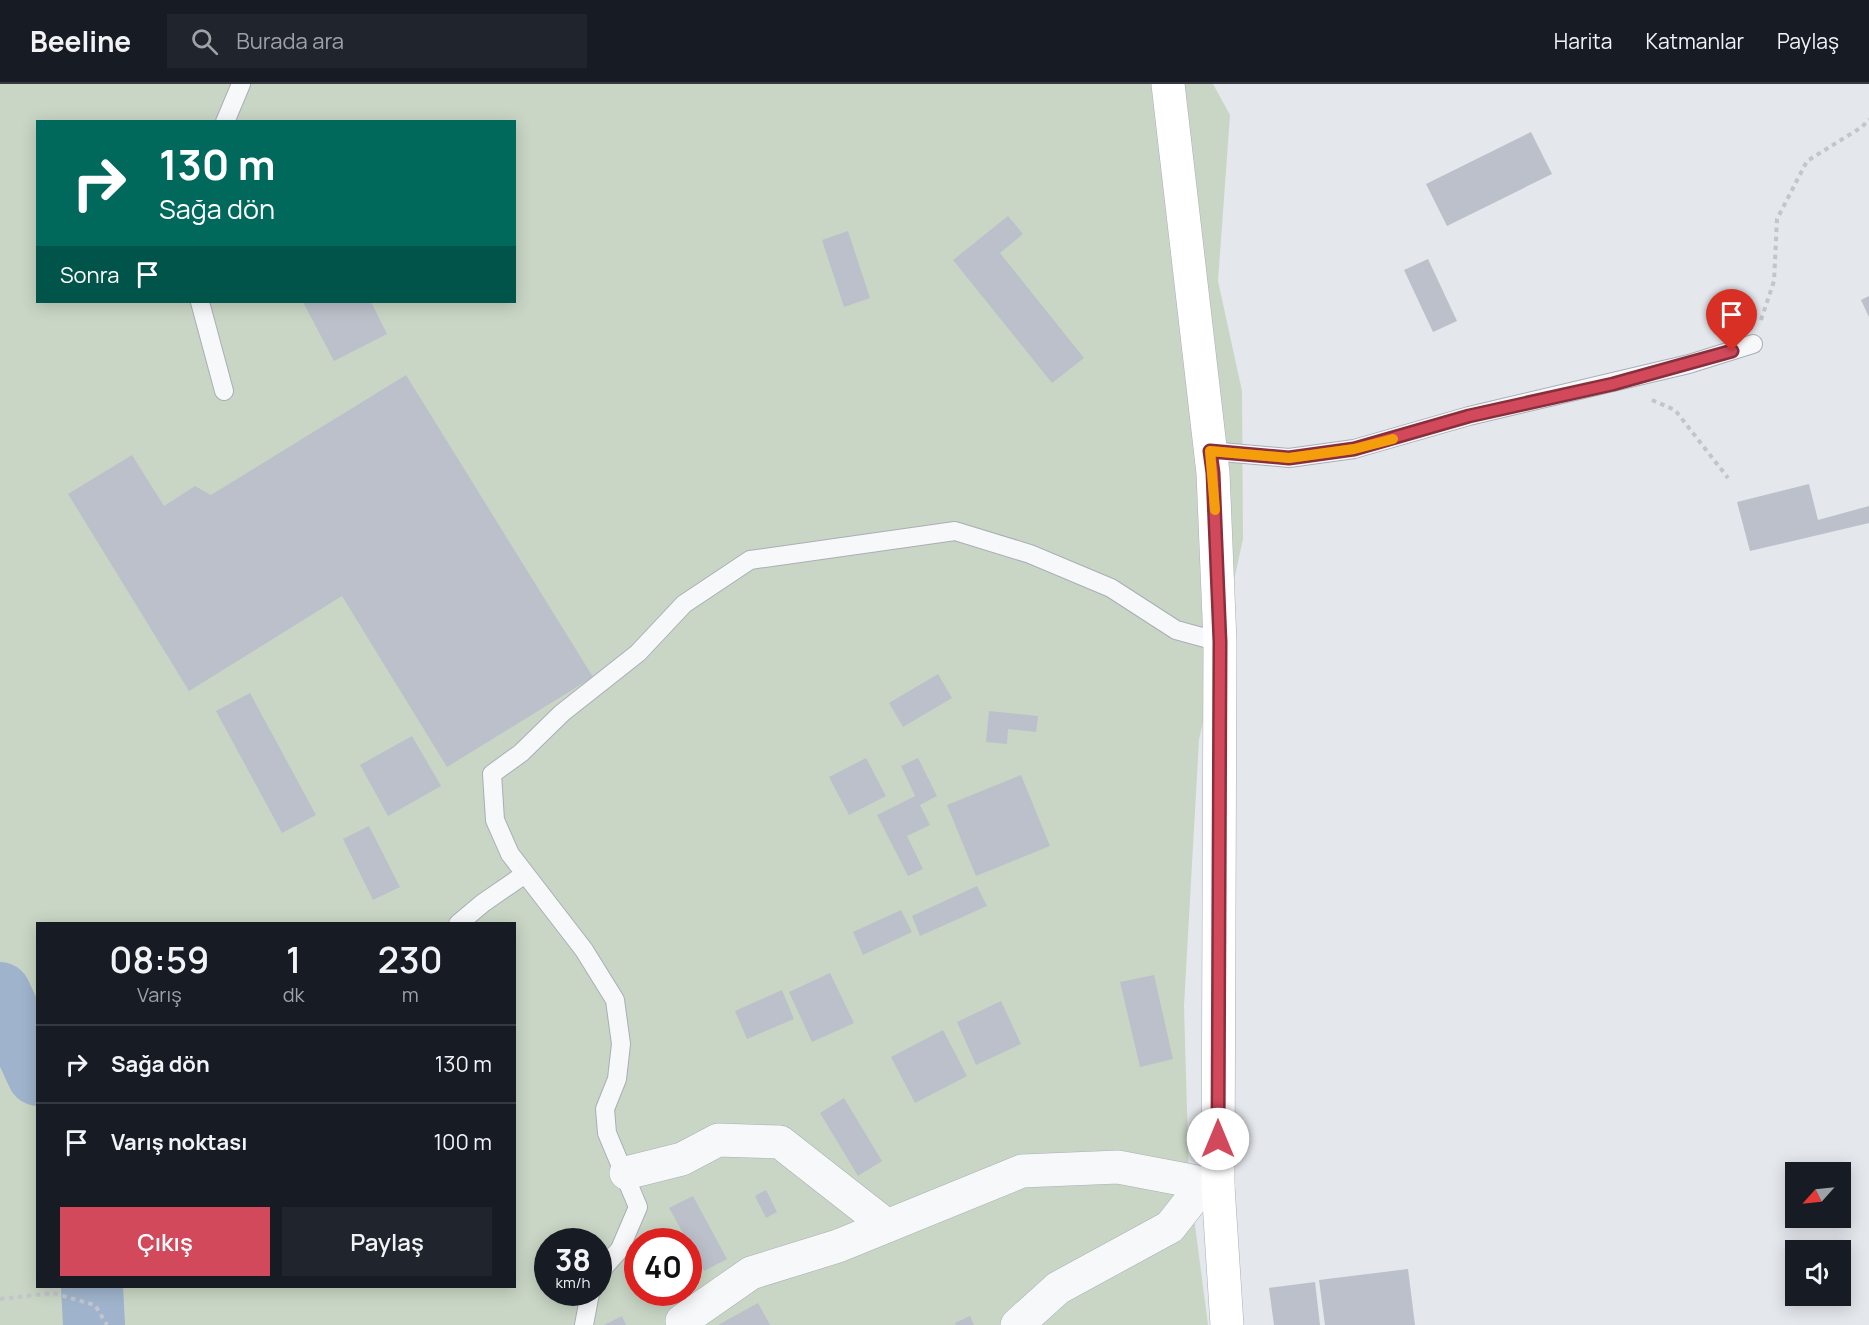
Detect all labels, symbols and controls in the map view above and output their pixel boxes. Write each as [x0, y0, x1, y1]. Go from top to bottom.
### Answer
search box [167, 14, 587, 68]
text: Beeline [30, 22, 131, 60]
icon: search [188, 25, 221, 58]
text: Burada ara [236, 26, 344, 56]
text: Harita [1554, 27, 1612, 55]
text: Katmanlar [1645, 27, 1744, 55]
text: Paylaş [1777, 27, 1839, 55]
text: 130 m [159, 135, 276, 193]
icon: right [60, 144, 138, 222]
text: Sağa dön [159, 190, 275, 227]
icon: arrive [131, 258, 164, 291]
text: Sonra [60, 260, 119, 290]
pin [1706, 289, 1757, 351]
icon: arrive [1715, 298, 1748, 331]
text: 08:59 [109, 935, 209, 984]
text: 1 [286, 935, 301, 984]
text: 230 [378, 935, 443, 984]
text: Varış [137, 981, 182, 1008]
text: dk [283, 981, 304, 1008]
text: m [402, 981, 419, 1008]
icon: right [60, 1048, 93, 1081]
text: Sağa dön [111, 1049, 210, 1079]
text: 130 m [435, 1049, 492, 1079]
position arrow [1186, 1107, 1250, 1171]
icon: arrive [60, 1126, 93, 1159]
text: Varış noktası [111, 1127, 247, 1157]
text: 100 m [434, 1127, 492, 1157]
north arrow [1785, 1162, 1851, 1228]
map controls [1785, 1162, 1851, 1306]
button: Çıkış [60, 1207, 270, 1276]
button: Paylaş [282, 1207, 492, 1276]
speed limit sign: 40 [624, 1228, 702, 1306]
text: 38 [555, 1239, 591, 1280]
button: sound [1785, 1240, 1851, 1306]
text: km/h [556, 1272, 590, 1293]

